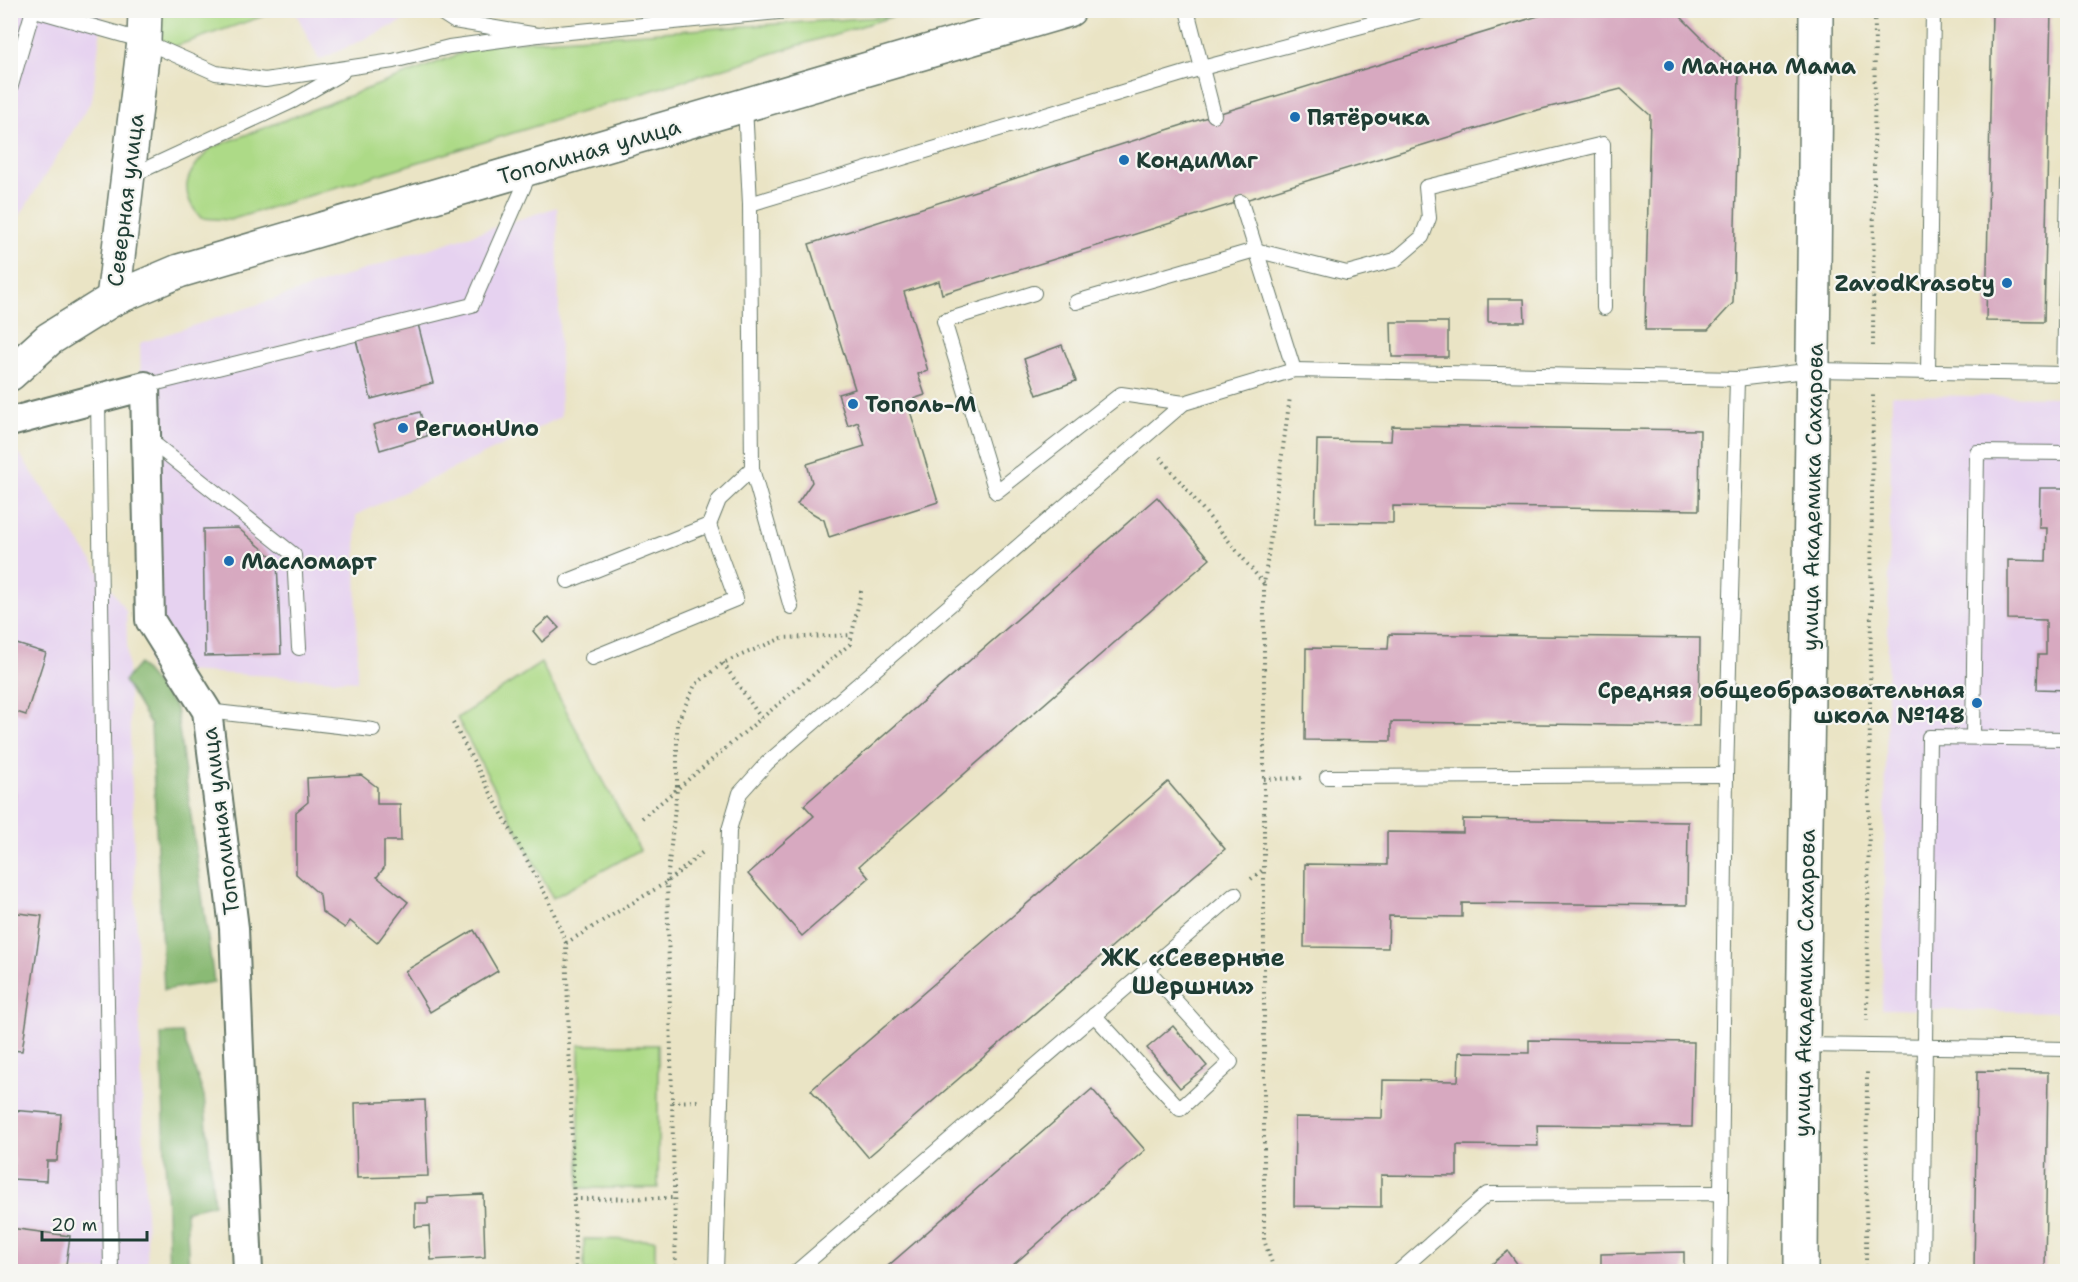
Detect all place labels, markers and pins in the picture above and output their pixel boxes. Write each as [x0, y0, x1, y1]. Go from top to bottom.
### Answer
place label: Манана Мама [1681, 52, 1856, 81]
marker: Манана Мама [1662, 59, 1676, 73]
place label: Пятёрочка [1307, 103, 1430, 132]
marker: Пятёрочка [1288, 110, 1302, 124]
place label: КондиМаг [1136, 146, 1259, 175]
marker: КондиМаг [1117, 153, 1131, 167]
place label: ZavodKrasoty [1835, 269, 1995, 298]
marker: ZavodKrasoty [2000, 276, 2014, 290]
place label: Тополь-М [865, 390, 977, 419]
marker: Тополь-М [846, 397, 860, 411]
place label: РегионUno [415, 414, 539, 443]
marker: РегионUno [396, 421, 410, 435]
place label: Масломарт [241, 547, 378, 576]
marker: Масломарт [222, 554, 236, 568]
place label: Средняя общеобразовательная школа №148 [1597, 676, 1965, 730]
marker: Средняя общеобразовательная школа №148 [1970, 696, 1984, 710]

